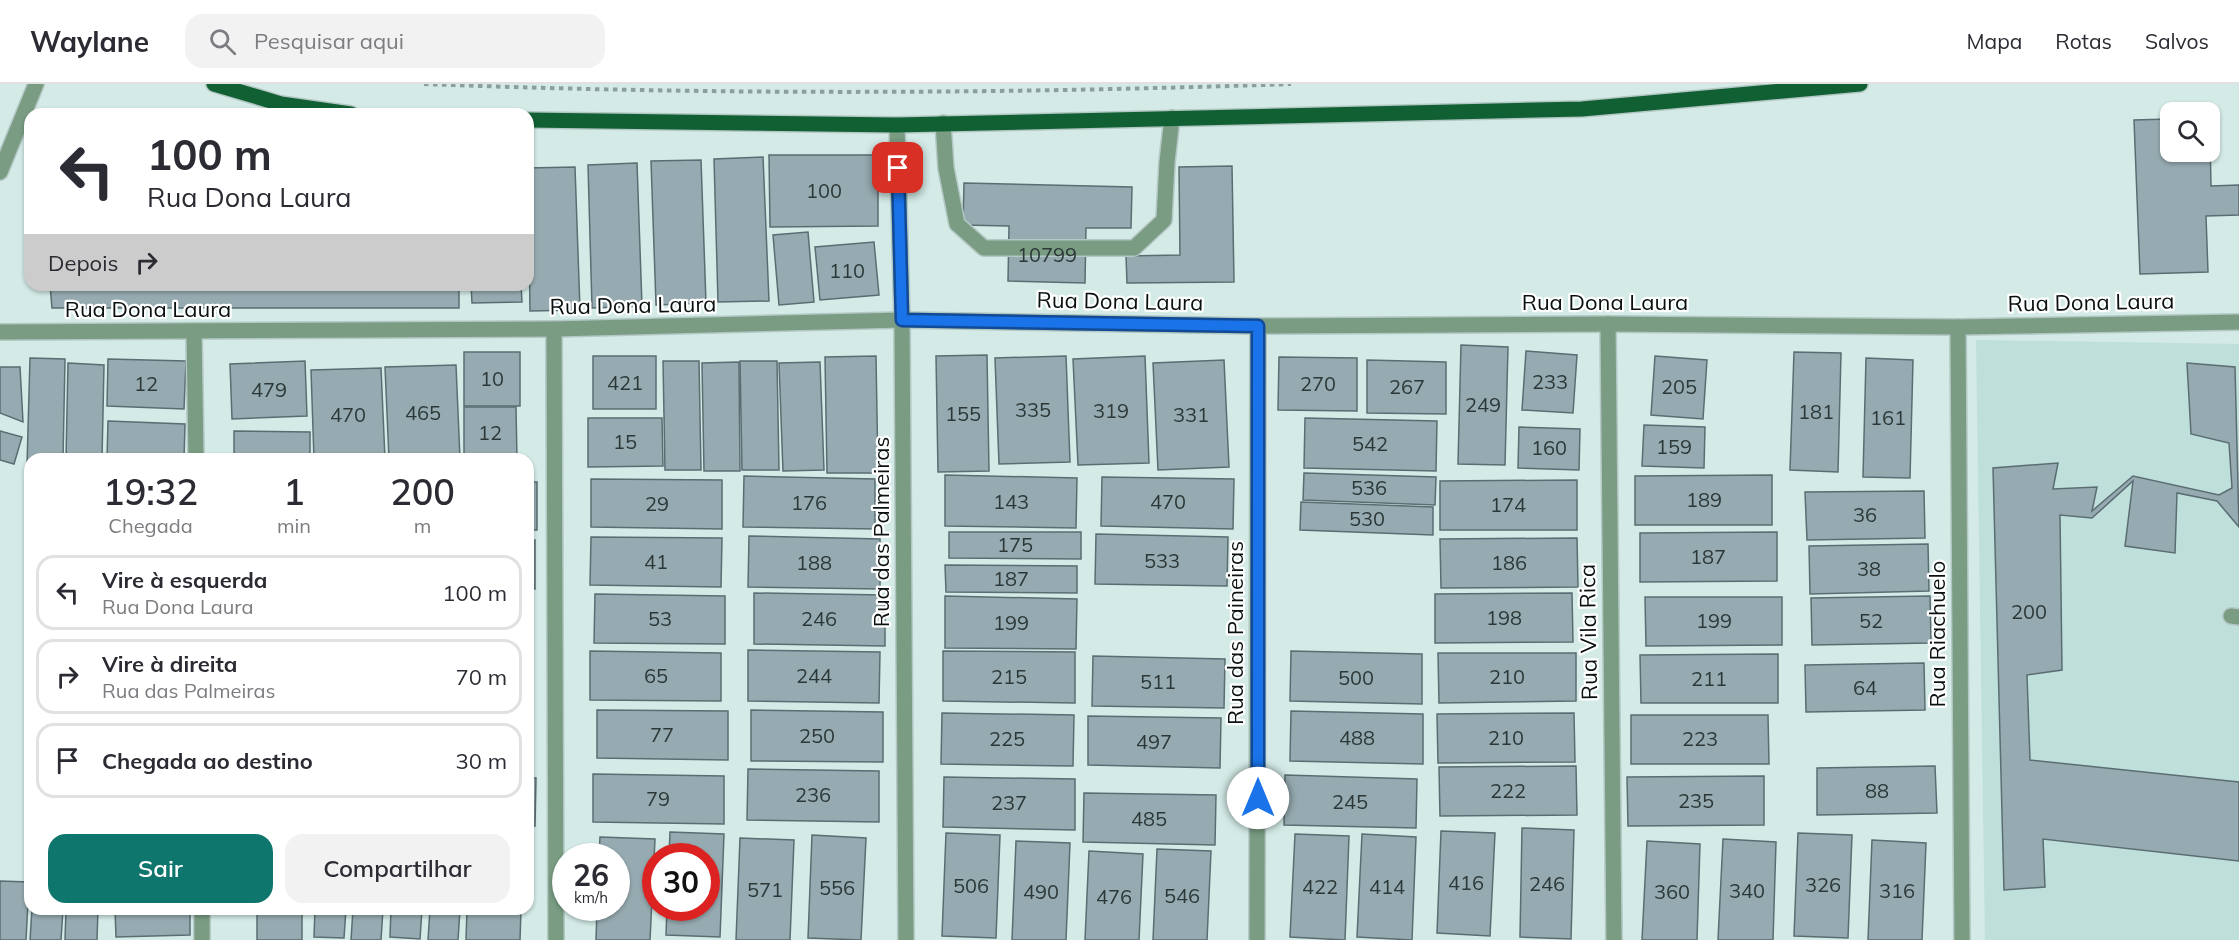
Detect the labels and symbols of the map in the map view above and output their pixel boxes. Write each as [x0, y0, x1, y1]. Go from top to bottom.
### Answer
pin [872, 142, 923, 193]
house number: 100 [806, 178, 842, 203]
house number: 10799 [1017, 242, 1077, 267]
house number: 110 [829, 258, 865, 283]
street label: Rua Dona Laura [1036, 286, 1204, 316]
street label: Rua Dona Laura [2007, 287, 2175, 317]
street label: Rua Dona Laura [1522, 288, 1688, 316]
street label: Rua Dona Laura [549, 290, 717, 320]
street label: Rua Dona Laura [65, 295, 231, 323]
house number: 10 [480, 366, 504, 391]
house number: 233 [1532, 369, 1568, 394]
house number: 421 [607, 370, 643, 395]
house number: 12 [134, 371, 158, 396]
house number: 270 [1300, 371, 1336, 396]
house number: 267 [1389, 374, 1425, 399]
house number: 205 [1661, 374, 1697, 399]
house number: 479 [251, 377, 287, 402]
house number: 249 [1465, 392, 1501, 417]
house number: 335 [1015, 397, 1051, 422]
house number: 319 [1093, 398, 1129, 423]
house number: 181 [1798, 399, 1834, 424]
house number: 465 [405, 400, 441, 425]
house number: 155 [945, 401, 981, 426]
house number: 470 [330, 402, 366, 427]
house number: 331 [1173, 402, 1209, 427]
house number: 161 [1870, 405, 1906, 430]
house number: 12 [478, 420, 502, 445]
house number: 15 [613, 429, 637, 454]
house number: 542 [1352, 431, 1388, 456]
house number: 159 [1656, 434, 1692, 459]
house number: 160 [1531, 435, 1567, 460]
street label: Rua das Palmeiras [867, 437, 895, 627]
house number: 536 [1351, 475, 1387, 500]
house number: 189 [1686, 487, 1722, 512]
house number: 143 [993, 489, 1029, 514]
house number: 470 [1150, 489, 1186, 514]
house number: 176 [791, 490, 827, 515]
house number: 29 [645, 491, 669, 516]
house number: 174 [1490, 492, 1526, 517]
house number: 36 [1853, 502, 1877, 527]
house number: 530 [1349, 506, 1385, 531]
house number: 175 [997, 532, 1033, 557]
street label: Rua das Paineiras [1221, 541, 1249, 725]
house number: 187 [1690, 544, 1726, 569]
house number: 533 [1144, 548, 1180, 573]
house number: 41 [644, 549, 668, 574]
house number: 188 [796, 550, 832, 575]
house number: 186 [1491, 550, 1527, 575]
house number: 38 [1857, 556, 1881, 581]
street label: Rua Riachuelo [1923, 561, 1951, 707]
street label: Rua Vila Rica [1573, 564, 1603, 700]
house number: 187 [993, 566, 1029, 591]
house number: 200 [2011, 599, 2047, 624]
house number: 198 [1486, 605, 1522, 630]
house number: 53 [648, 606, 672, 631]
house number: 246 [801, 606, 837, 631]
house number: 199 [1696, 608, 1732, 633]
house number: 52 [1859, 608, 1883, 633]
house number: 199 [993, 610, 1029, 635]
house number: 65 [644, 663, 668, 688]
house number: 244 [796, 663, 832, 688]
house number: 215 [991, 664, 1027, 689]
house number: 210 [1489, 664, 1525, 689]
house number: 500 [1338, 665, 1374, 690]
house number: 211 [1691, 666, 1727, 691]
house number: 511 [1140, 669, 1176, 694]
house number: 64 [1853, 675, 1877, 700]
house number: 77 [650, 722, 674, 747]
house number: 250 [799, 723, 835, 748]
house number: 488 [1339, 725, 1375, 750]
house number: 210 [1488, 725, 1524, 750]
house number: 225 [989, 726, 1025, 751]
house number: 223 [1682, 726, 1718, 751]
house number: 497 [1136, 729, 1172, 754]
position arrow [1226, 766, 1290, 830]
house number: 222 [1490, 778, 1526, 803]
house number: 88 [1865, 778, 1889, 803]
house number: 236 [795, 782, 831, 807]
house number: 79 [646, 786, 670, 811]
house number: 235 [1678, 788, 1714, 813]
house number: 245 [1332, 789, 1368, 814]
house number: 237 [991, 790, 1027, 815]
house number: 485 [1131, 806, 1167, 831]
speed limit sign: 30 [642, 843, 720, 921]
house number: 416 [1448, 870, 1484, 895]
house number: 246 [1529, 871, 1565, 896]
house number: 326 [1805, 872, 1841, 897]
house number: 506 [953, 873, 989, 898]
house number: 422 [1302, 874, 1338, 899]
house number: 414 [1369, 874, 1405, 899]
house number: 556 [819, 875, 855, 900]
house number: 571 [747, 877, 783, 902]
house number: 340 [1729, 878, 1765, 903]
house number: 316 [1879, 878, 1915, 903]
house number: 490 [1023, 879, 1059, 904]
house number: 360 [1654, 879, 1690, 904]
house number: 546 [1164, 883, 1200, 908]
house number: 476 [1096, 884, 1132, 909]

